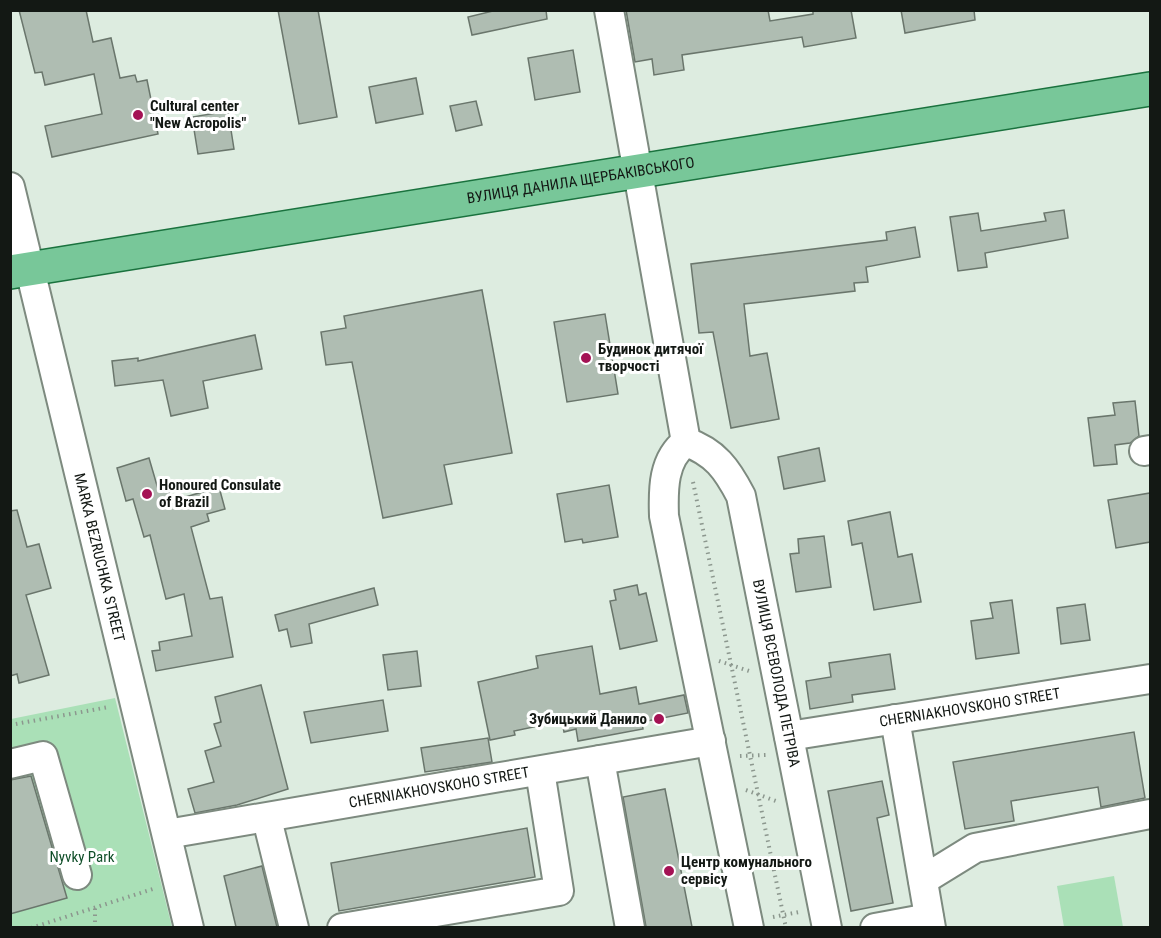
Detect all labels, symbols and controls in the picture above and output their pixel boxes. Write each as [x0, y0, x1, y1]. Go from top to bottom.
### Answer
place label: Cultural center "New Acropolis" [150, 97, 246, 132]
marker: Cultural center "New Acropolis" [131, 108, 145, 122]
street label: ВУЛИЦЯ ДАНИЛА ЩЕРБАКІВСЬКОГО [465, 153, 696, 208]
place label: Будинок дитячої творчості [598, 340, 704, 375]
marker: Будинок дитячої творчості [579, 351, 593, 365]
street label: MARKA BEZRUCHKA STREET [70, 471, 129, 644]
place label: Honoured Consulate of Brazil [159, 476, 281, 511]
marker: Honoured Consulate of Brazil [140, 487, 154, 501]
street label: ВУЛИЦЯ ВСЕВОЛОДА ПЕТРІВА [749, 578, 804, 769]
street label: CHERNIAKHOVSKOHO STREET [878, 684, 1062, 731]
place label: Зубицький Данило [529, 710, 647, 728]
marker: Зубицький Данило [652, 712, 666, 726]
street label: CHERNIAKHOVSKOHO STREET [347, 763, 531, 812]
park label: Nyvky Park [49, 848, 115, 866]
place label: Центр комунального сервісу [681, 853, 812, 888]
marker: Центр комунального сервісу [662, 864, 676, 878]

